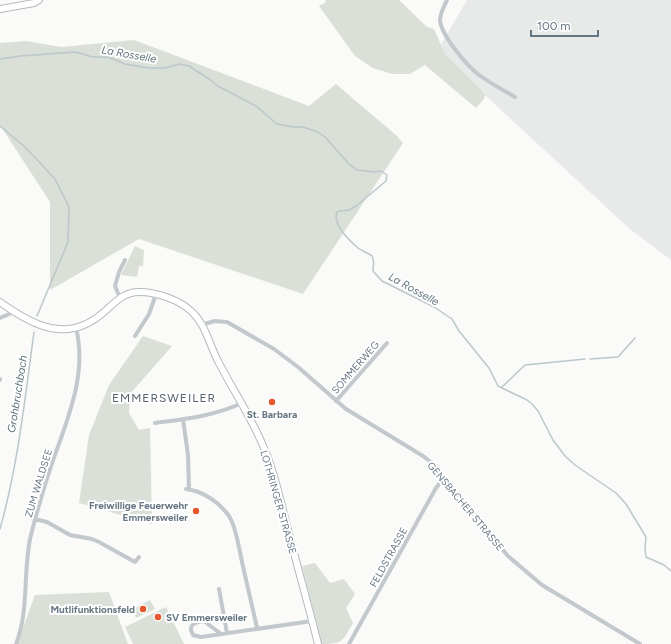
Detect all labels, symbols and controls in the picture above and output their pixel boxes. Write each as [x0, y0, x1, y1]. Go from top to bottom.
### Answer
scale bar [531, 12, 598, 38]
text: 100 m [537, 19, 571, 33]
water label: La Rosselle [100, 43, 157, 66]
water label: La Rosselle [386, 270, 441, 309]
street label: SOMMERWEG [329, 338, 382, 397]
water label: Grohbruchbach [5, 354, 30, 434]
district label: EMMERSWEILER [112, 391, 216, 405]
marker: St. Barbara [267, 397, 277, 407]
place label: St. Barbara [247, 408, 297, 421]
street label: ZUM WALDSEE [22, 447, 55, 519]
street label: LOTHRINGER STRASSE [257, 449, 300, 556]
street label: GENSBACHER STRASSE [425, 459, 507, 554]
place label: Freiwillige Feuerwehr Emmersweiler [89, 499, 188, 524]
marker: Freiwillige Feuerwehr Emmersweiler [191, 506, 201, 516]
street label: FELDSTRASSE [367, 525, 410, 589]
place label: Mutlifunktionsfeld [50, 603, 135, 616]
marker: Mutlifunktionsfeld [138, 604, 148, 614]
place label: SV Emmersweiler [166, 611, 247, 624]
marker: SV Emmersweiler [153, 612, 163, 622]

